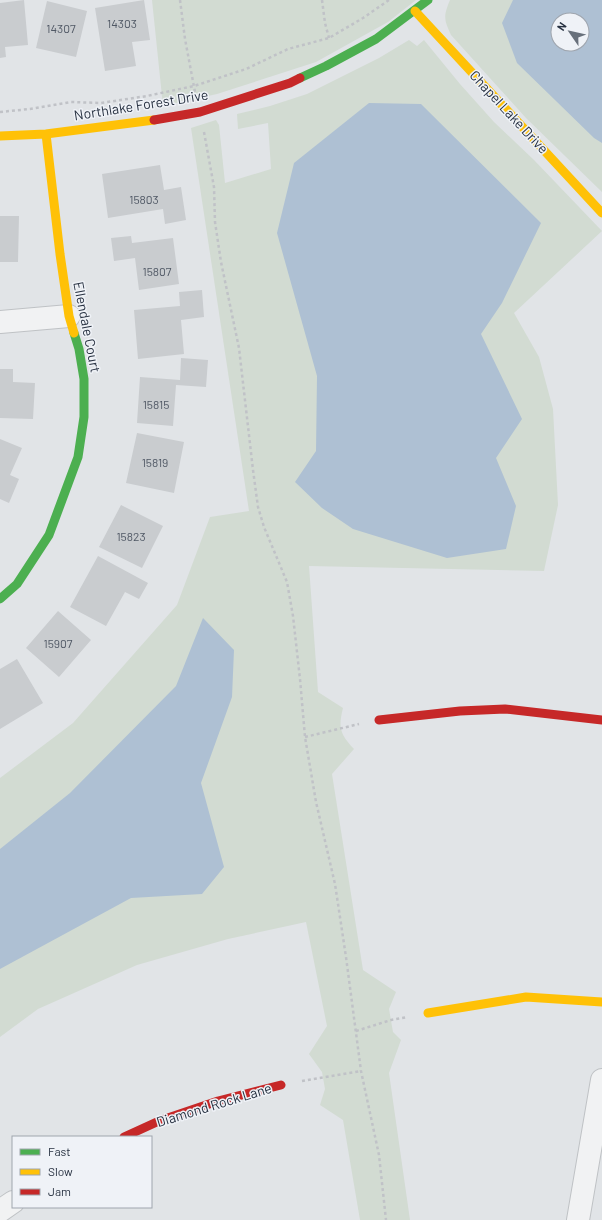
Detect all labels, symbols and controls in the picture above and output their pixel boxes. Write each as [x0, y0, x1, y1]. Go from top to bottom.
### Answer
north arrow [550, 12, 590, 52]
house number: 14303 [107, 16, 137, 30]
text: N [554, 19, 569, 33]
house number: 14307 [46, 21, 76, 35]
street label: Chapel Lake Drive [466, 67, 552, 157]
street label: Northlake Forest Drive [73, 86, 209, 124]
house number: 15803 [129, 192, 159, 206]
house number: 15807 [142, 264, 172, 278]
street label: Ellendale Court [70, 280, 105, 374]
house number: 15815 [143, 397, 169, 411]
house number: 15819 [142, 455, 168, 469]
house number: 15823 [116, 529, 146, 543]
house number: 15907 [43, 636, 73, 650]
street label: Diamond Rock Lane [154, 1079, 274, 1130]
legend [12, 1136, 152, 1208]
text: Fast [48, 1144, 71, 1158]
text: Slow [48, 1164, 73, 1178]
text: Jam [48, 1184, 71, 1198]

